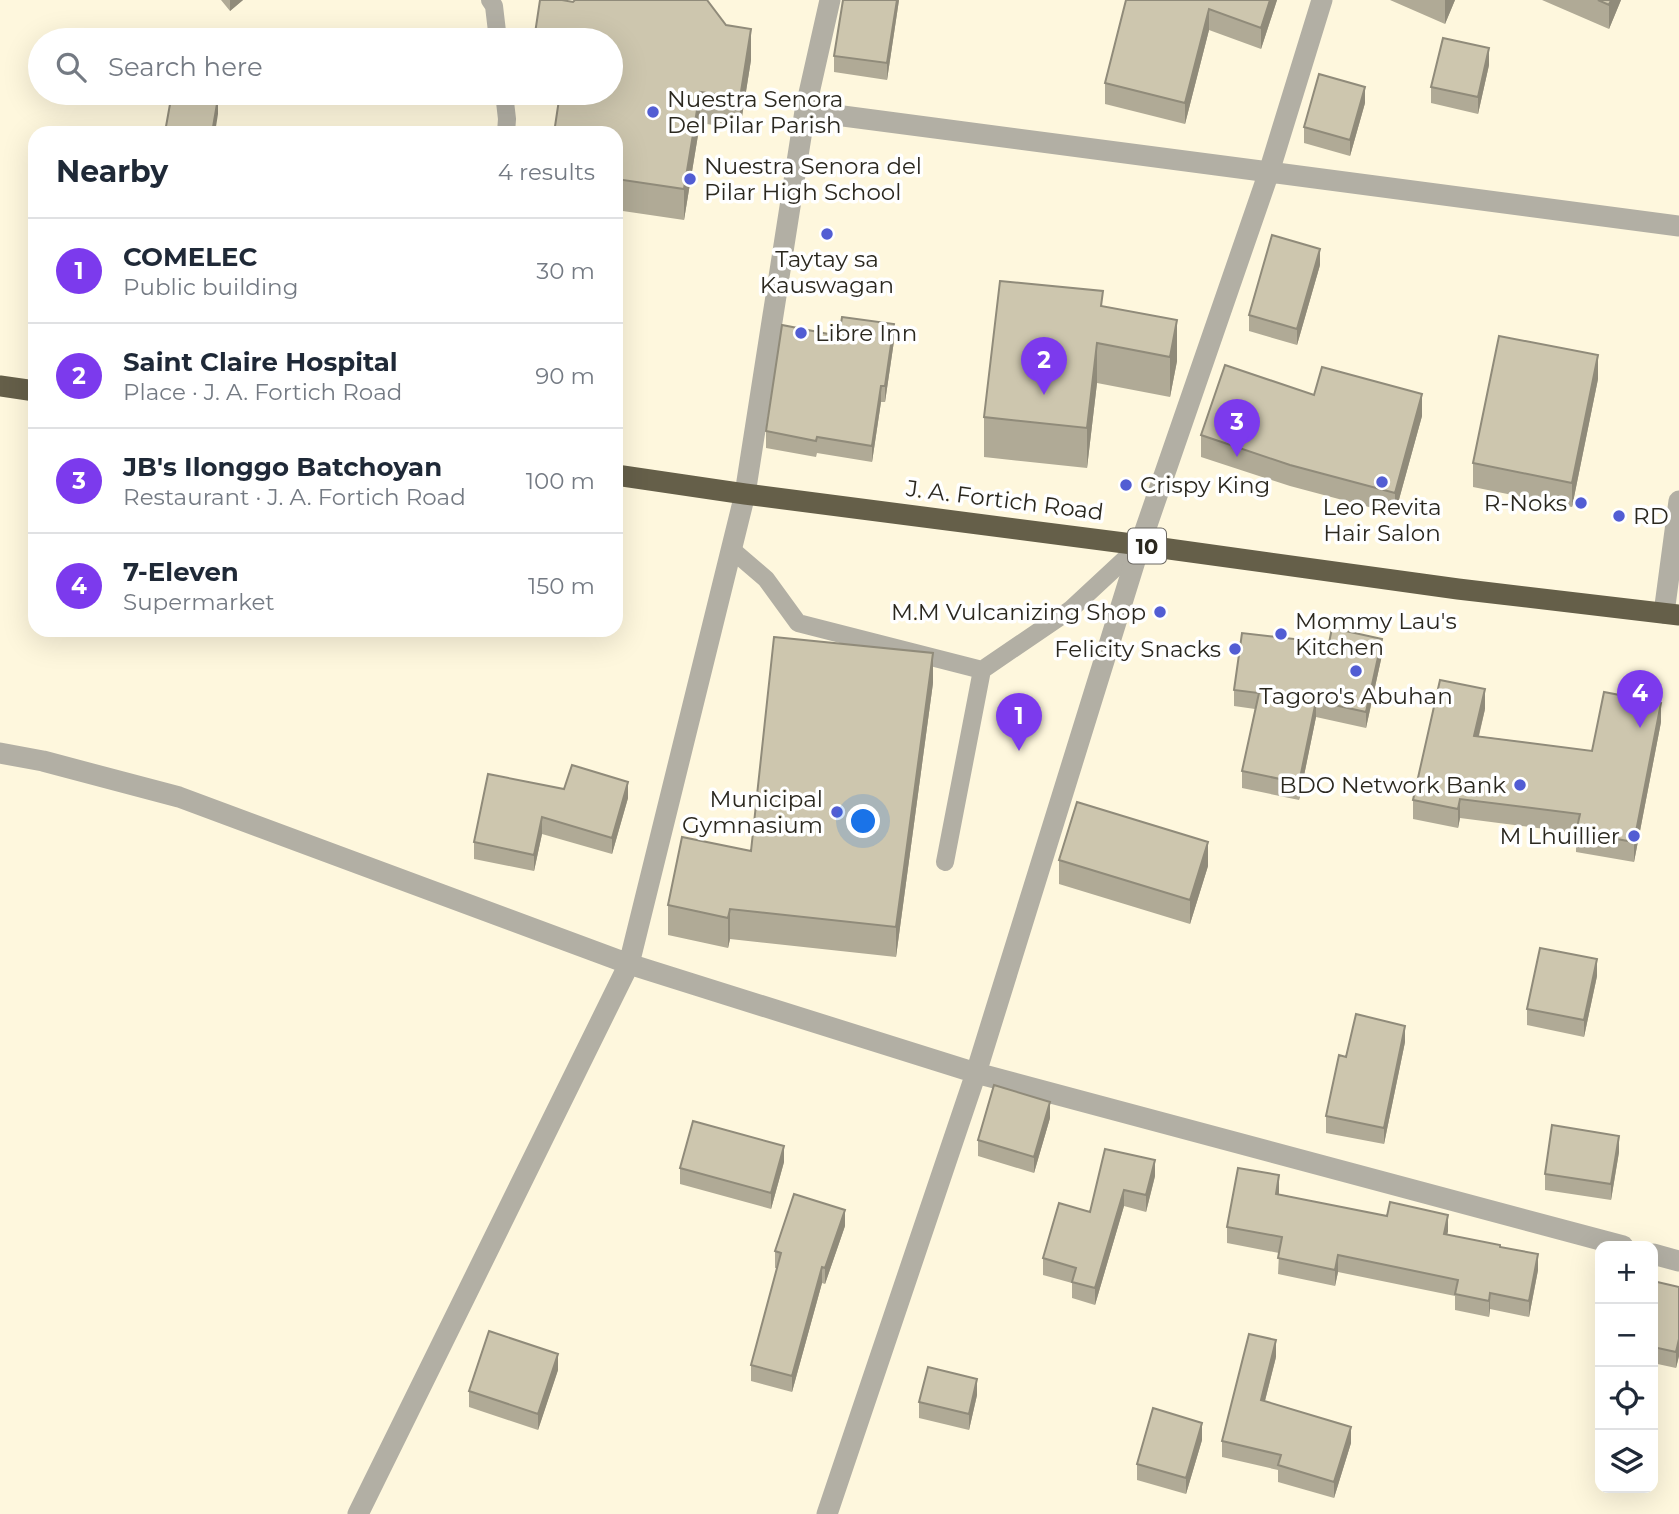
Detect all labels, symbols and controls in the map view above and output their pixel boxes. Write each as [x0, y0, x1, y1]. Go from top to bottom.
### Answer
search box [28, 28, 623, 105]
icon: search [52, 48, 90, 86]
text: Search here [108, 51, 263, 83]
place label: Nuestra Senora Del Pilar Parish [667, 85, 843, 139]
marker: Nuestra Senora Del Pilar Parish [645, 104, 661, 120]
place label: Nuestra Senora del Pilar High School [704, 152, 922, 206]
text: Nearby [56, 153, 168, 190]
text: 4 results [498, 158, 595, 186]
marker: Nuestra Senora del Pilar High School [682, 171, 698, 187]
marker: Taytay sa Kauswagan [819, 226, 835, 242]
text: COMELEC [123, 241, 257, 273]
place label: Taytay sa Kauswagan [760, 245, 894, 299]
text: 1 [74, 257, 84, 285]
text: 30 m [536, 257, 595, 285]
text: Public building [123, 273, 298, 301]
place label: Libre Inn [815, 319, 917, 347]
marker: Libre Inn [793, 325, 809, 341]
pin: 2 [1021, 337, 1067, 395]
text: Saint Claire Hospital [123, 346, 398, 378]
text: 2 [72, 362, 86, 390]
text: 90 m [535, 362, 595, 390]
text: Place · J. A. Fortich Road [123, 378, 402, 406]
pin: 3 [1214, 399, 1260, 457]
text: JB's Ilonggo Batchoyan [123, 451, 442, 483]
text: 3 [72, 467, 86, 495]
text: 100 m [526, 467, 595, 495]
place label: Crispy King [1140, 471, 1270, 499]
street label: J. A. Fortich Road [904, 474, 1105, 526]
marker: Leo Revita Hair Salon [1374, 474, 1390, 490]
marker: Crispy King [1118, 477, 1134, 493]
text: Restaurant · J. A. Fortich Road [123, 483, 466, 511]
place label: R-Noks [1484, 489, 1567, 517]
place label: Leo Revita Hair Salon [1323, 493, 1441, 547]
marker: R-Noks [1573, 495, 1589, 511]
place label: RD [1633, 502, 1669, 530]
marker: RD [1611, 508, 1627, 524]
road number: 10 [1128, 528, 1166, 564]
text: 7-Eleven [123, 556, 239, 588]
text: 4 [71, 572, 87, 600]
text: 150 m [528, 572, 595, 600]
text: Supermarket [123, 588, 275, 616]
place label: M.M Vulcanizing Shop [891, 598, 1146, 626]
marker: M.M Vulcanizing Shop [1152, 604, 1168, 620]
place label: Mommy Lau's Kitchen [1295, 607, 1457, 661]
marker: Mommy Lau's Kitchen [1273, 626, 1289, 642]
place label: Felicity Snacks [1054, 635, 1221, 663]
marker: Felicity Snacks [1227, 641, 1243, 657]
marker: Tagoro's Abuhan [1348, 663, 1364, 679]
pin: 4 [1617, 670, 1663, 728]
place label: Tagoro's Abuhan [1259, 682, 1453, 710]
pin: 1 [996, 693, 1042, 751]
place label: BDO Network Bank [1279, 771, 1506, 799]
marker: BDO Network Bank [1512, 777, 1528, 793]
place label: Municipal Gymnasium [682, 785, 823, 839]
marker: Municipal Gymnasium [829, 804, 845, 820]
your location [846, 804, 880, 838]
place label: M Lhuillier [1500, 822, 1620, 850]
marker: M Lhuillier [1626, 828, 1642, 844]
map controls [1595, 1241, 1658, 1493]
button: + [1595, 1241, 1658, 1304]
button: − [1595, 1304, 1658, 1367]
button: locate [1595, 1367, 1658, 1430]
button: layers [1595, 1430, 1658, 1493]

